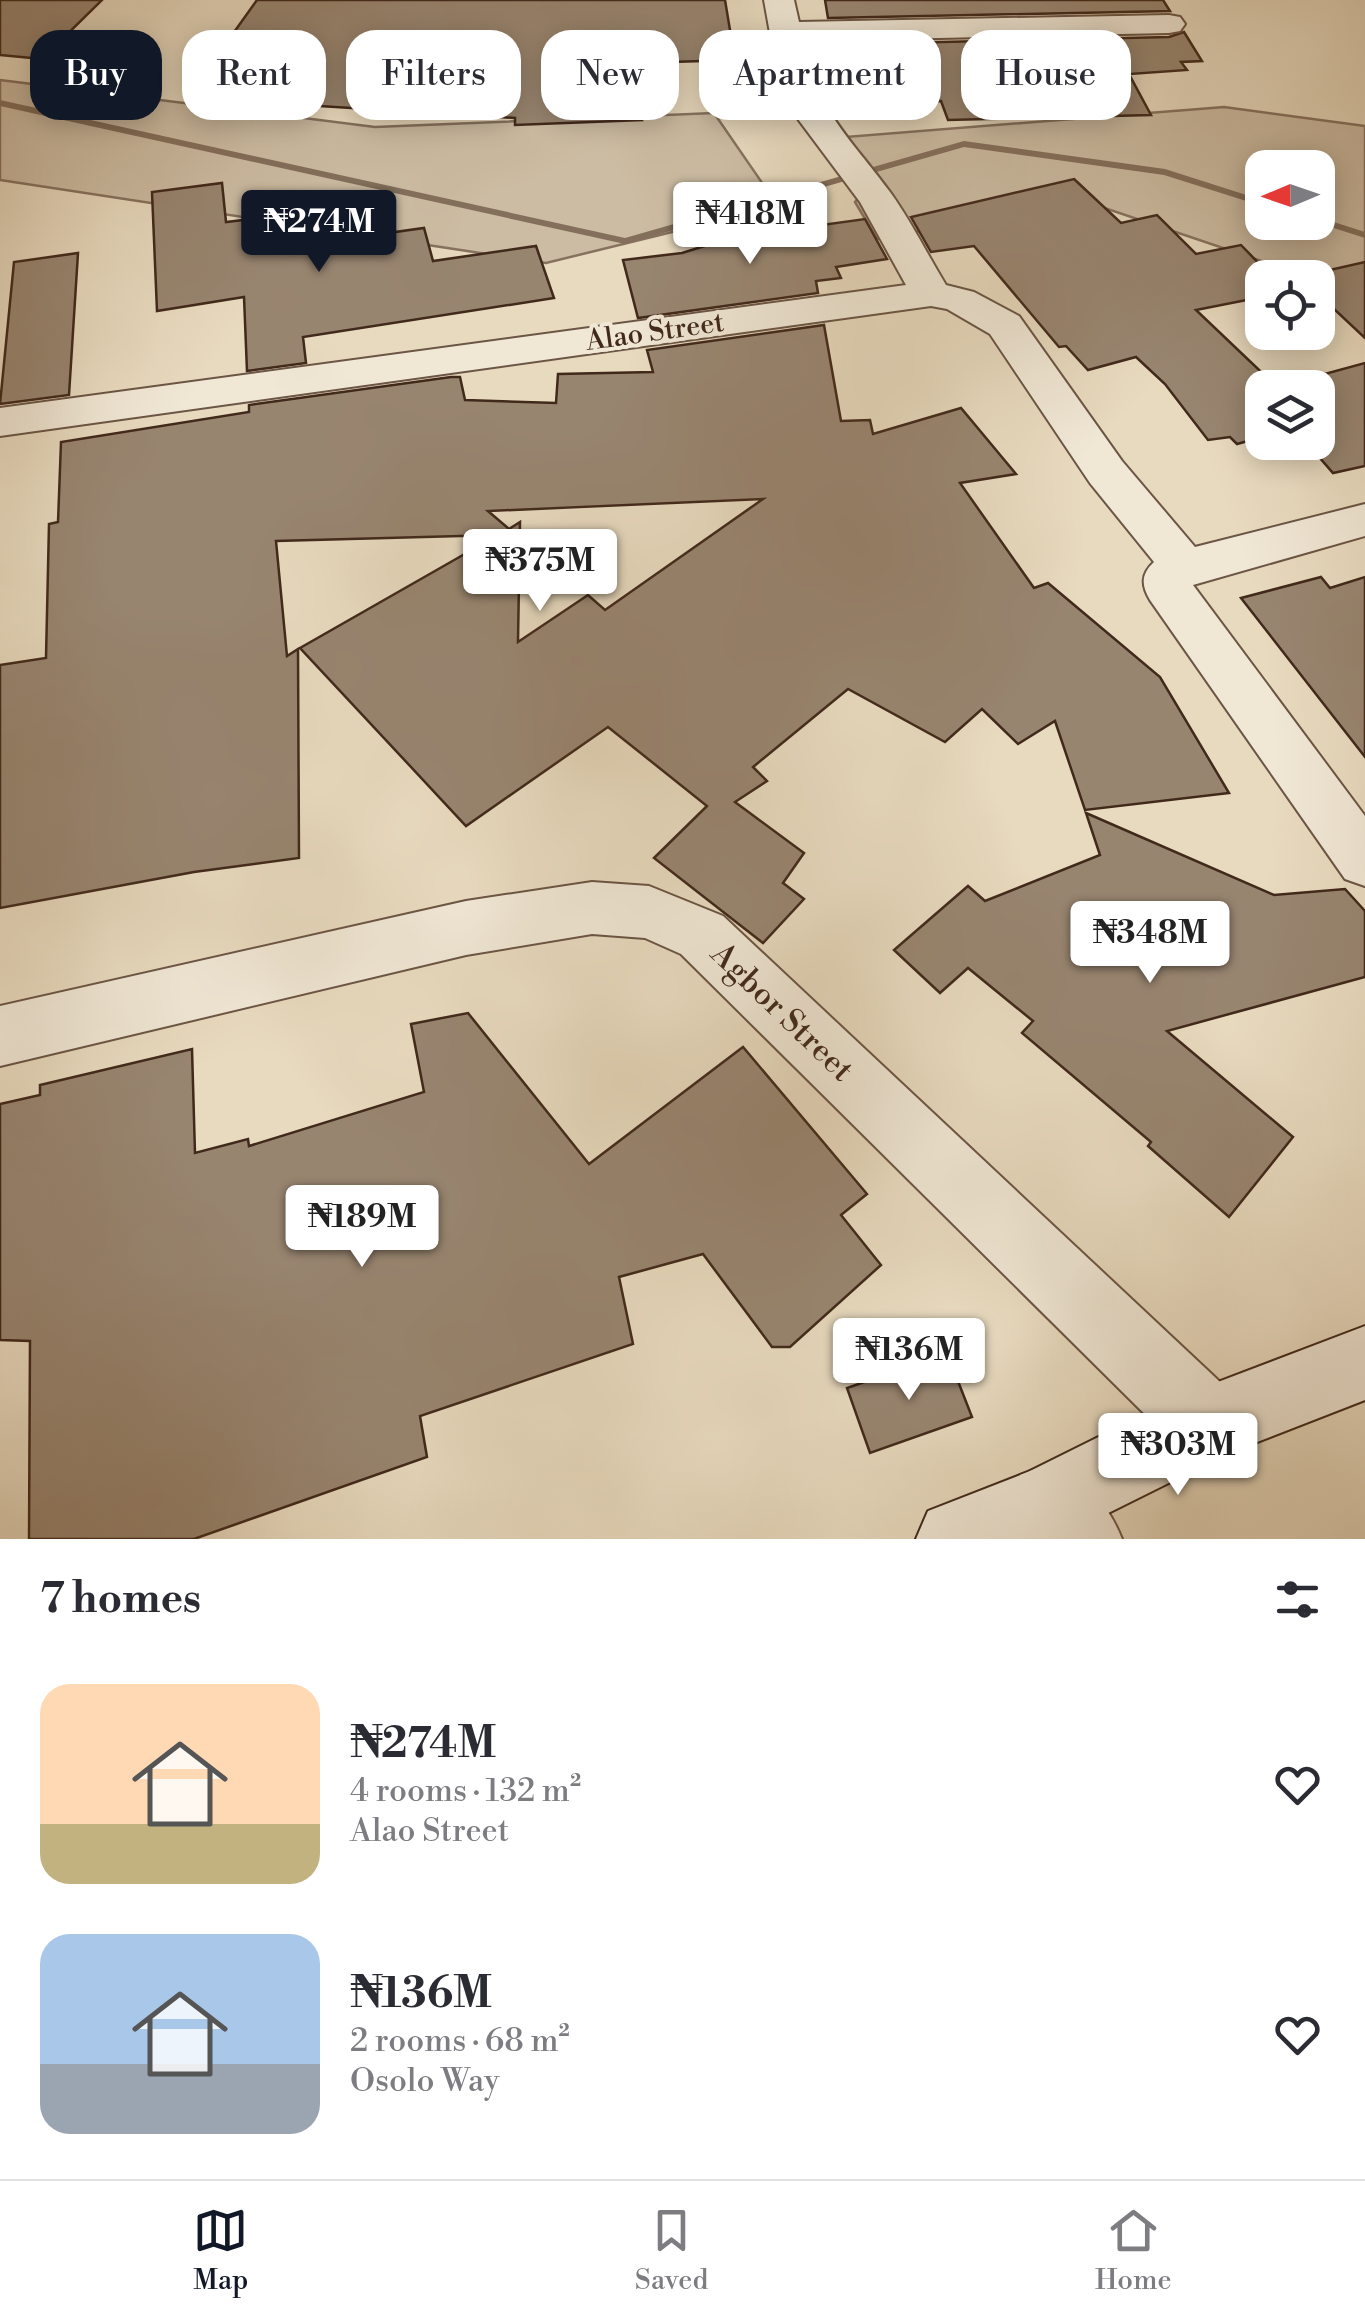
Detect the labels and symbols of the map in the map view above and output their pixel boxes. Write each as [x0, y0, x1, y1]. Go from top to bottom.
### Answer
north arrow [1245, 150, 1335, 240]
pin: ₦418M [680, 182, 820, 267]
pin: ₦274M [249, 190, 389, 275]
street label: Alao Street [583, 305, 726, 359]
pin: ₦375M [470, 529, 610, 614]
pin: ₦348M [1080, 901, 1220, 986]
street label: Agbor Street [702, 933, 862, 1090]
pin: ₦189M [292, 1185, 432, 1270]
pin: ₦136M [839, 1318, 979, 1403]
pin: ₦303M [1108, 1413, 1248, 1498]

